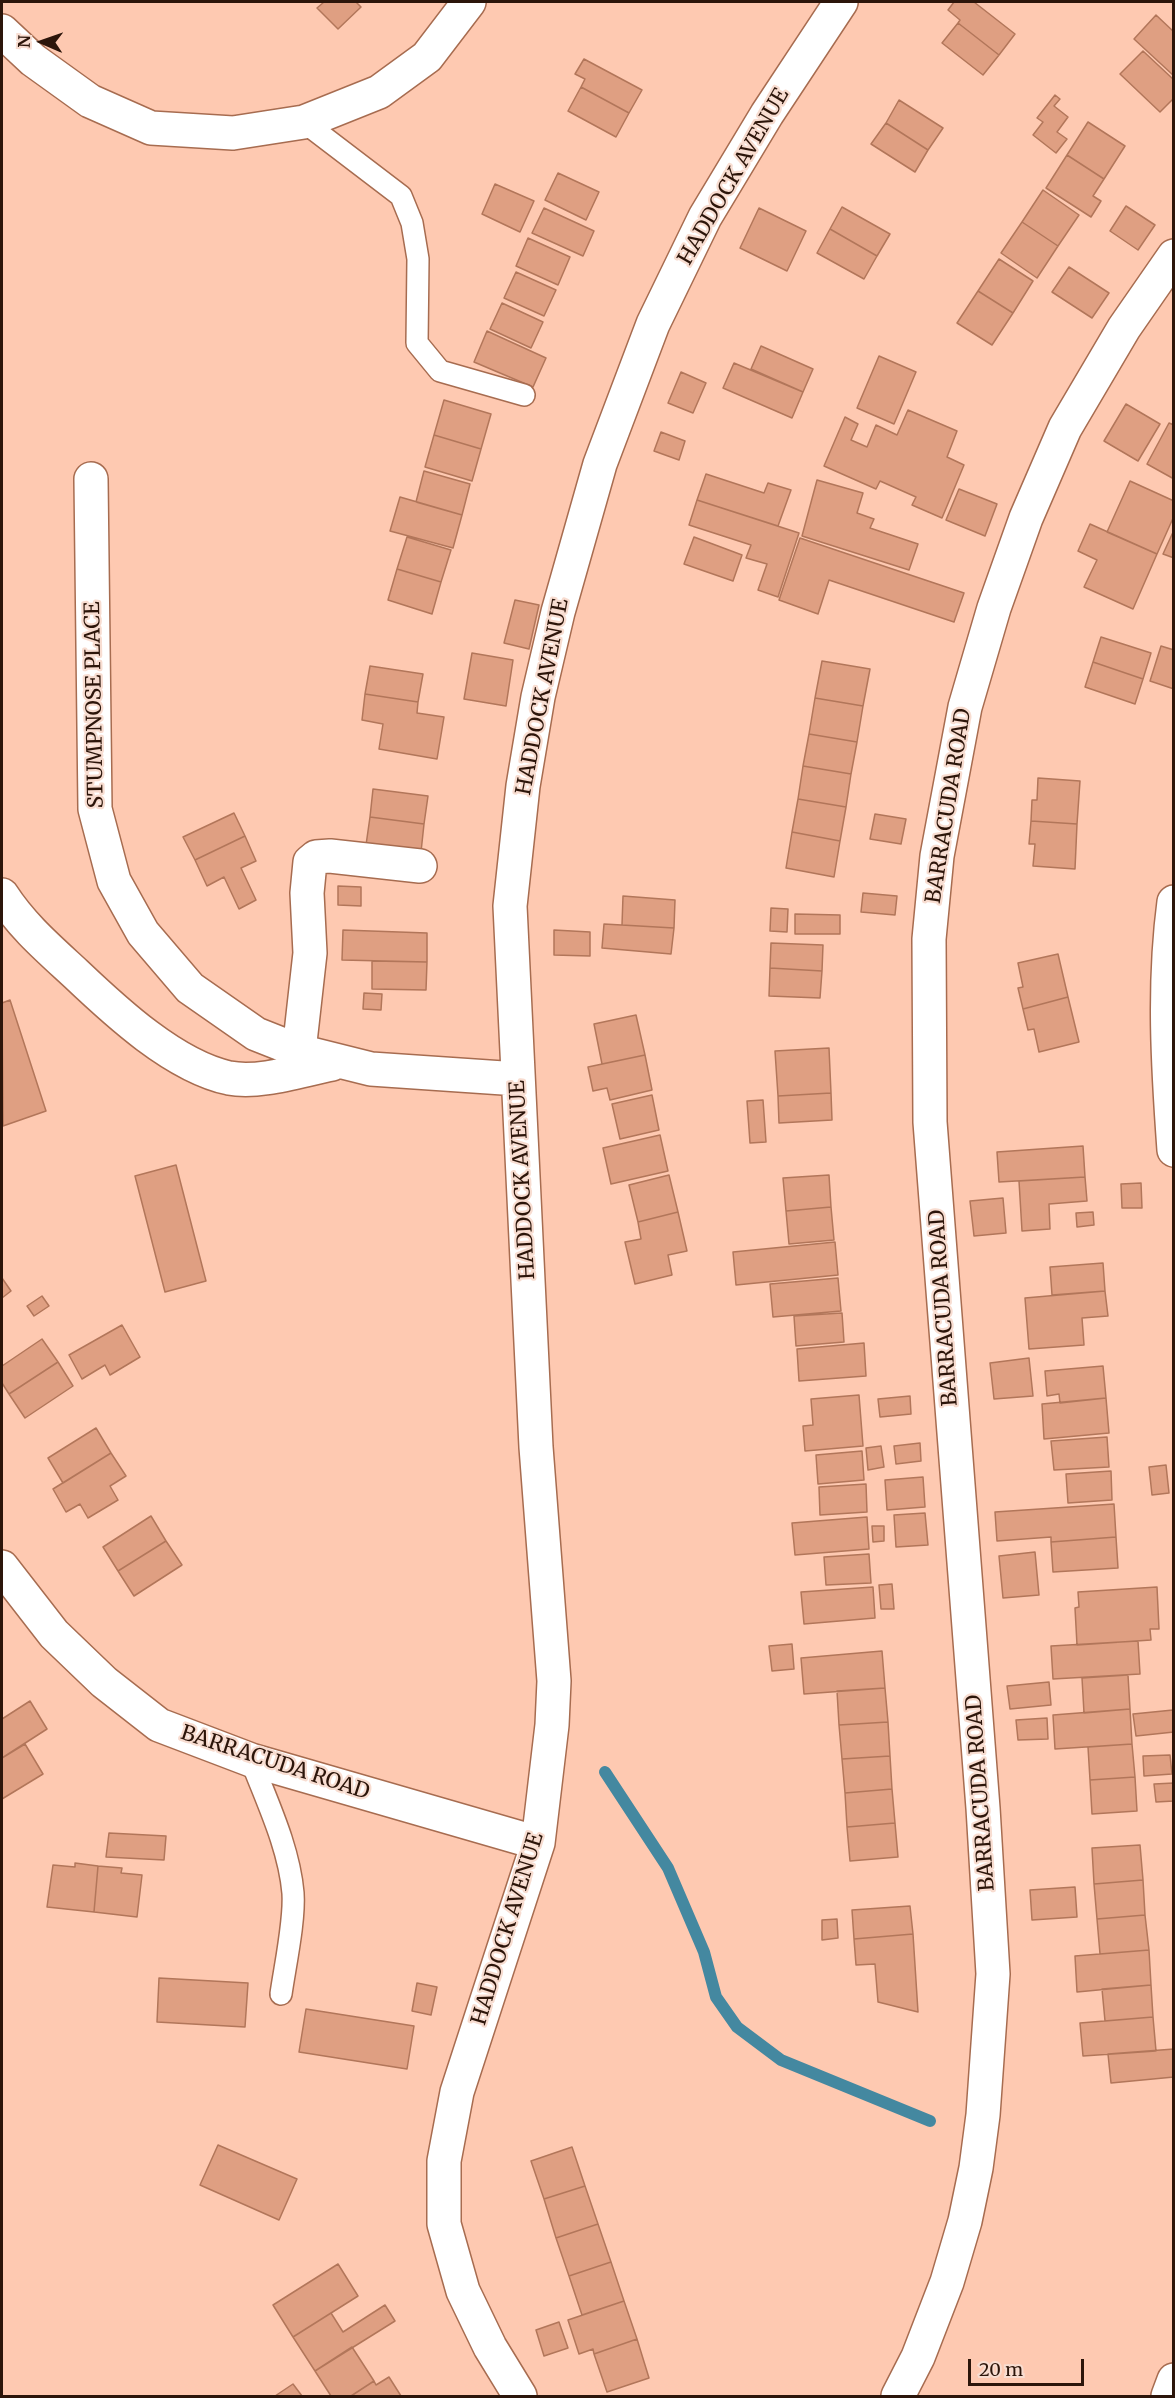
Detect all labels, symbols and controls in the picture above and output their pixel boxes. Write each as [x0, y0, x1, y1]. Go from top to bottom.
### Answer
north arrow [12, 12, 72, 72]
text: N [14, 35, 34, 48]
street label: HADDOCK AVENUE [673, 84, 795, 270]
street label: HADDOCK AVENUE [512, 597, 574, 797]
street label: STUMPNOSE PLACE [81, 601, 109, 809]
street label: BARRACUDA ROAD [921, 707, 977, 905]
street label: HADDOCK AVENUE [505, 1080, 541, 1280]
street label: BARRACUDA ROAD [925, 1209, 963, 1407]
street label: BARRACUDA ROAD [962, 1694, 1000, 1892]
street label: BARRACUDA ROAD [177, 1721, 373, 1805]
street label: HADDOCK AVENUE [467, 1830, 549, 2028]
scale bar [971, 2347, 1086, 2385]
text: 20 m [979, 2358, 1023, 2381]

